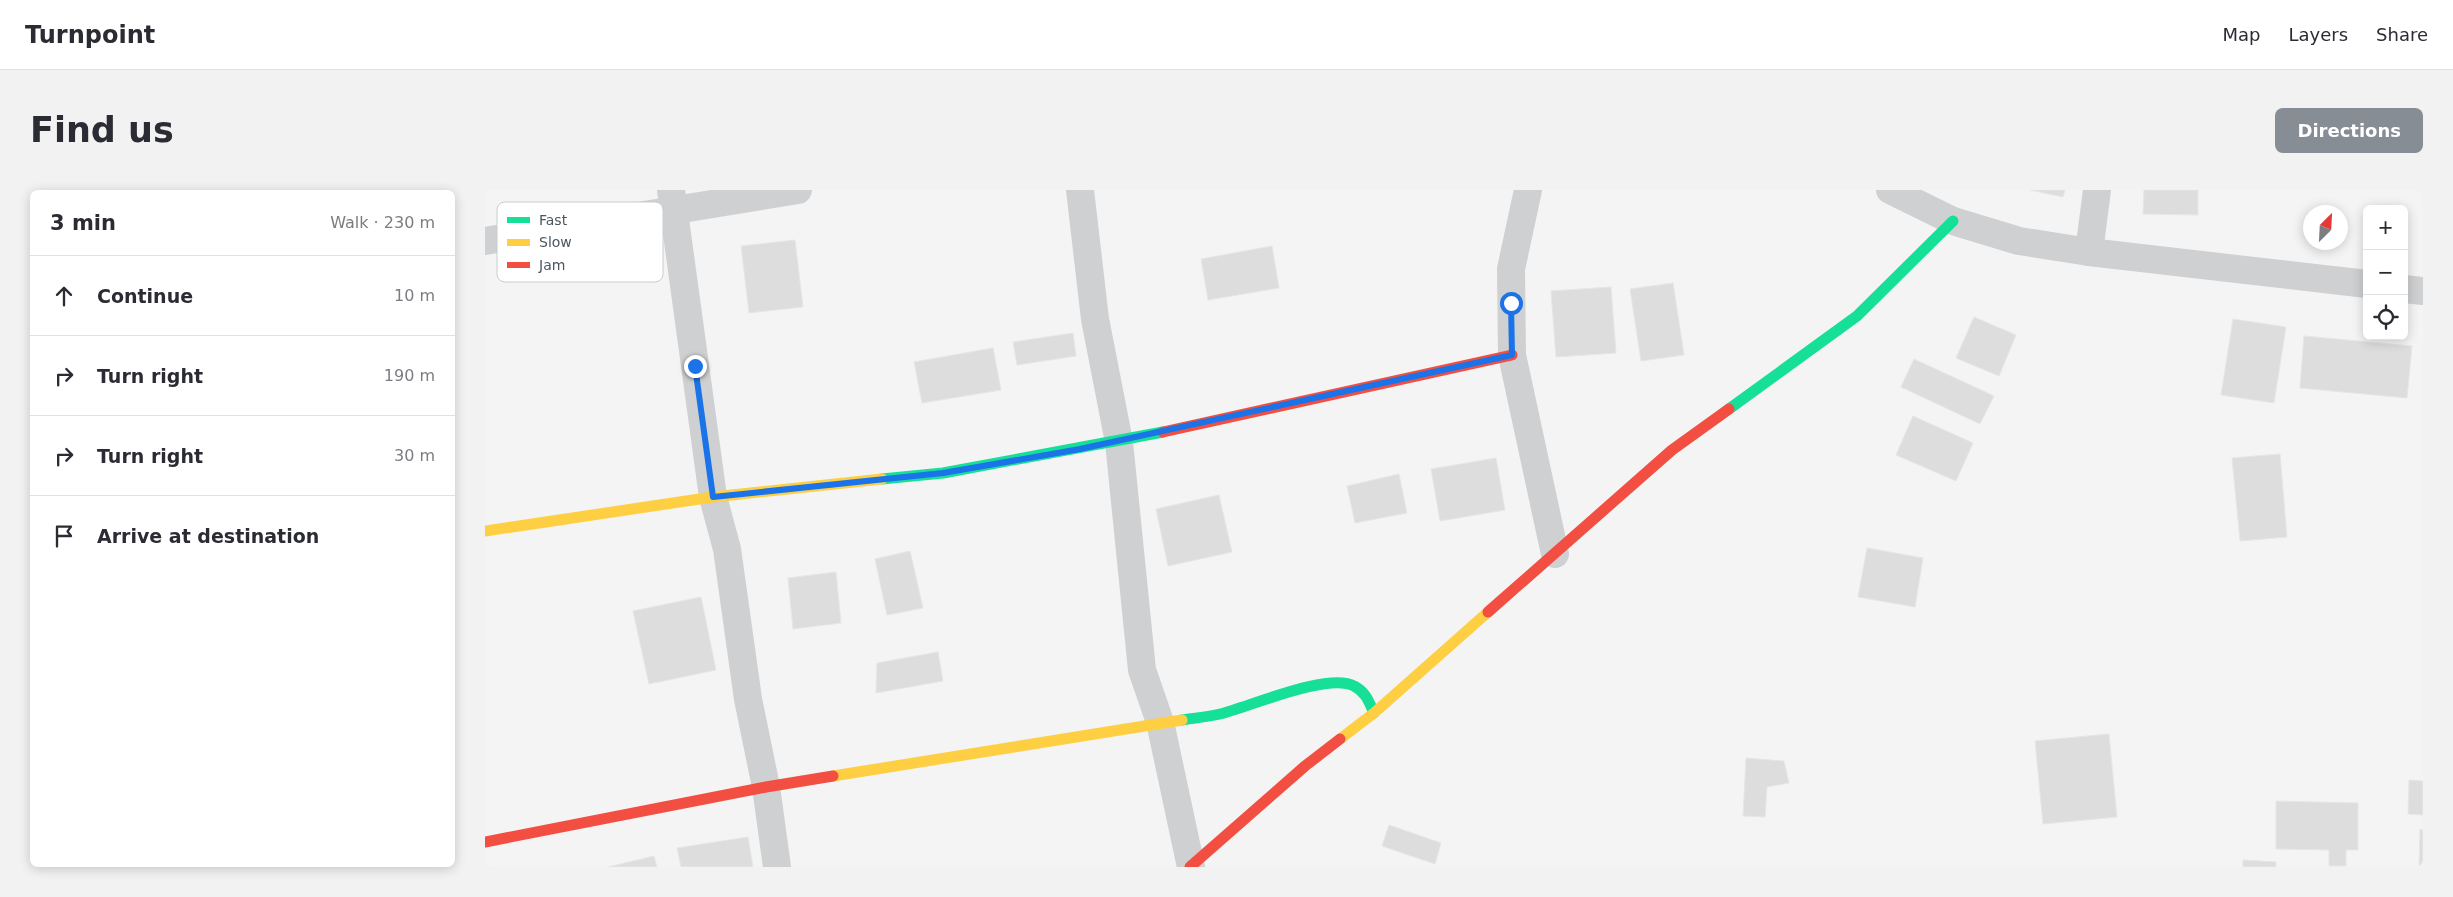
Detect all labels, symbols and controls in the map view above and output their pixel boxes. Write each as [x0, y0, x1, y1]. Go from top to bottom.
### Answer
text: Turnpoint [25, 21, 155, 49]
text: Map [2222, 24, 2260, 45]
text: Layers [2288, 24, 2348, 45]
text: Share [2376, 24, 2428, 45]
button: Directions [2275, 108, 2423, 153]
text: Find us [30, 110, 174, 150]
legend [497, 202, 663, 282]
north arrow [2303, 205, 2348, 250]
map controls [2363, 205, 2408, 340]
button: + [2363, 205, 2408, 250]
text: 3 min [50, 211, 116, 235]
text: Fast [539, 212, 568, 228]
text: Walk · 230 m [330, 213, 435, 232]
text: Slow [539, 234, 572, 250]
button: − [2363, 250, 2408, 295]
text: Jam [538, 257, 565, 273]
icon: ahead [50, 282, 78, 310]
text: Continue [97, 285, 193, 307]
text: 10 m [394, 286, 435, 305]
route start [1500, 292, 1523, 315]
button: locate [2363, 295, 2408, 340]
route end [684, 355, 707, 378]
icon: right [50, 362, 78, 390]
text: Turn right [97, 365, 203, 387]
text: 190 m [384, 366, 435, 385]
icon: right [50, 442, 78, 470]
text: Turn right [97, 445, 203, 467]
text: 30 m [394, 446, 435, 465]
icon: arrive [50, 522, 78, 550]
text: Arrive at destination [97, 525, 319, 547]

